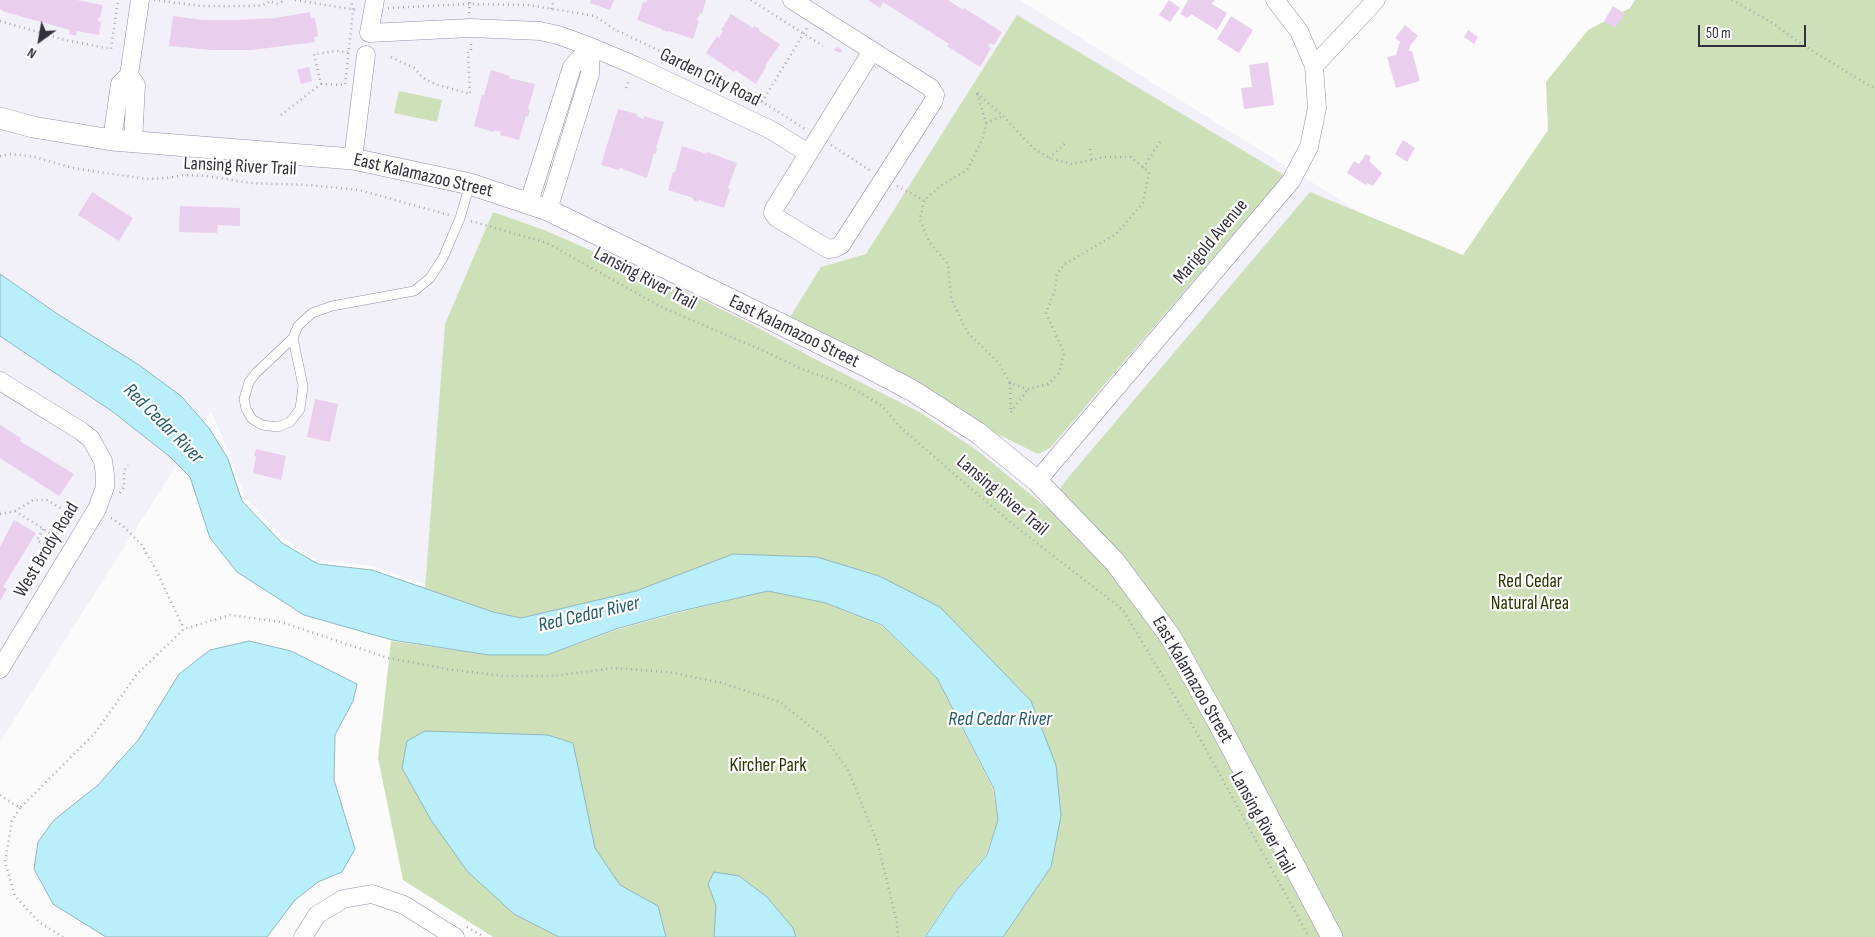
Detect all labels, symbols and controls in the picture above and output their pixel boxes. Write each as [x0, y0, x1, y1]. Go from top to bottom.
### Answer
north arrow [15, 15, 65, 65]
scale bar [1700, 15, 1808, 47]
text: 50 m [1706, 24, 1731, 43]
text: N [24, 44, 39, 62]
street label: Garden City Road [656, 44, 764, 112]
street label: East Kalamazoo Street [351, 149, 495, 203]
street label: Lansing River Trail [183, 153, 297, 181]
street label: Marigold Avenue [1169, 195, 1253, 289]
street label: Lansing River Trail [590, 242, 700, 316]
street label: East Kalamazoo Street [725, 291, 863, 373]
water label: Red Cedar River [118, 379, 208, 469]
street label: Lansing River Trail [951, 451, 1053, 541]
street label: West Brody Road [10, 498, 84, 602]
park label: Red Cedar Natural Area [1491, 571, 1569, 615]
water label: Red Cedar River [536, 592, 642, 638]
street label: East Kalamazoo Street [1147, 613, 1237, 747]
water label: Red Cedar River [948, 708, 1052, 732]
park label: Kircher Park [730, 755, 806, 777]
street label: Lansing River Trail [1225, 768, 1299, 878]

